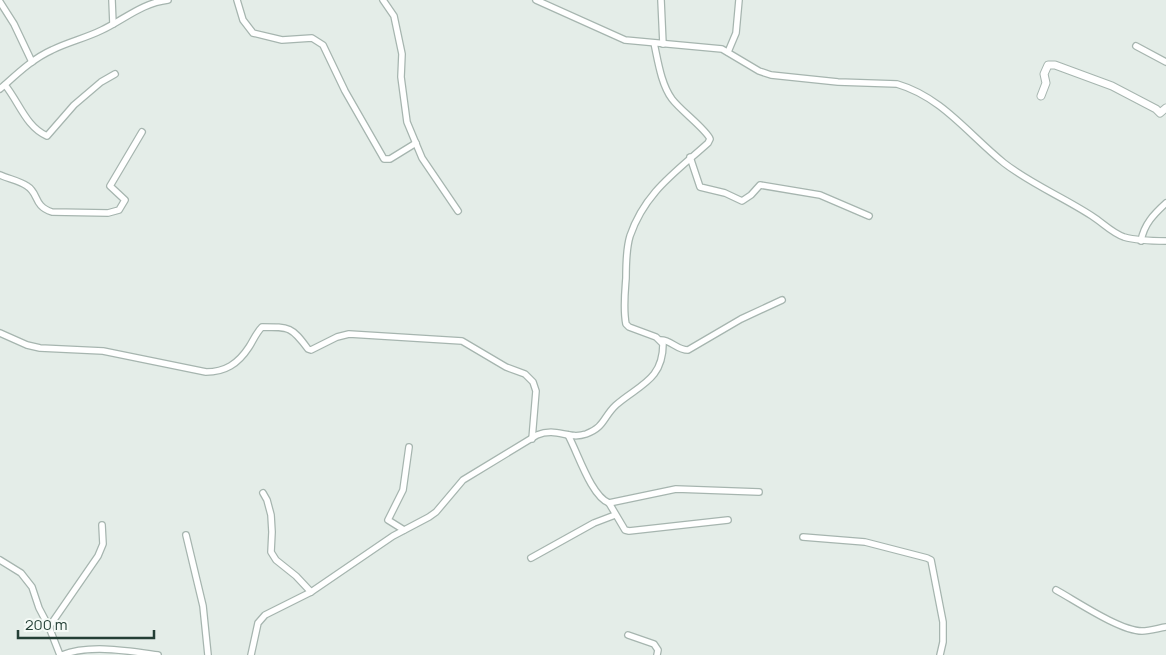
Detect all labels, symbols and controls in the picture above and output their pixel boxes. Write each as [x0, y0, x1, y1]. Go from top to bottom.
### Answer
scale bar [18, 608, 154, 640]
text: 200 m [25, 614, 68, 635]

